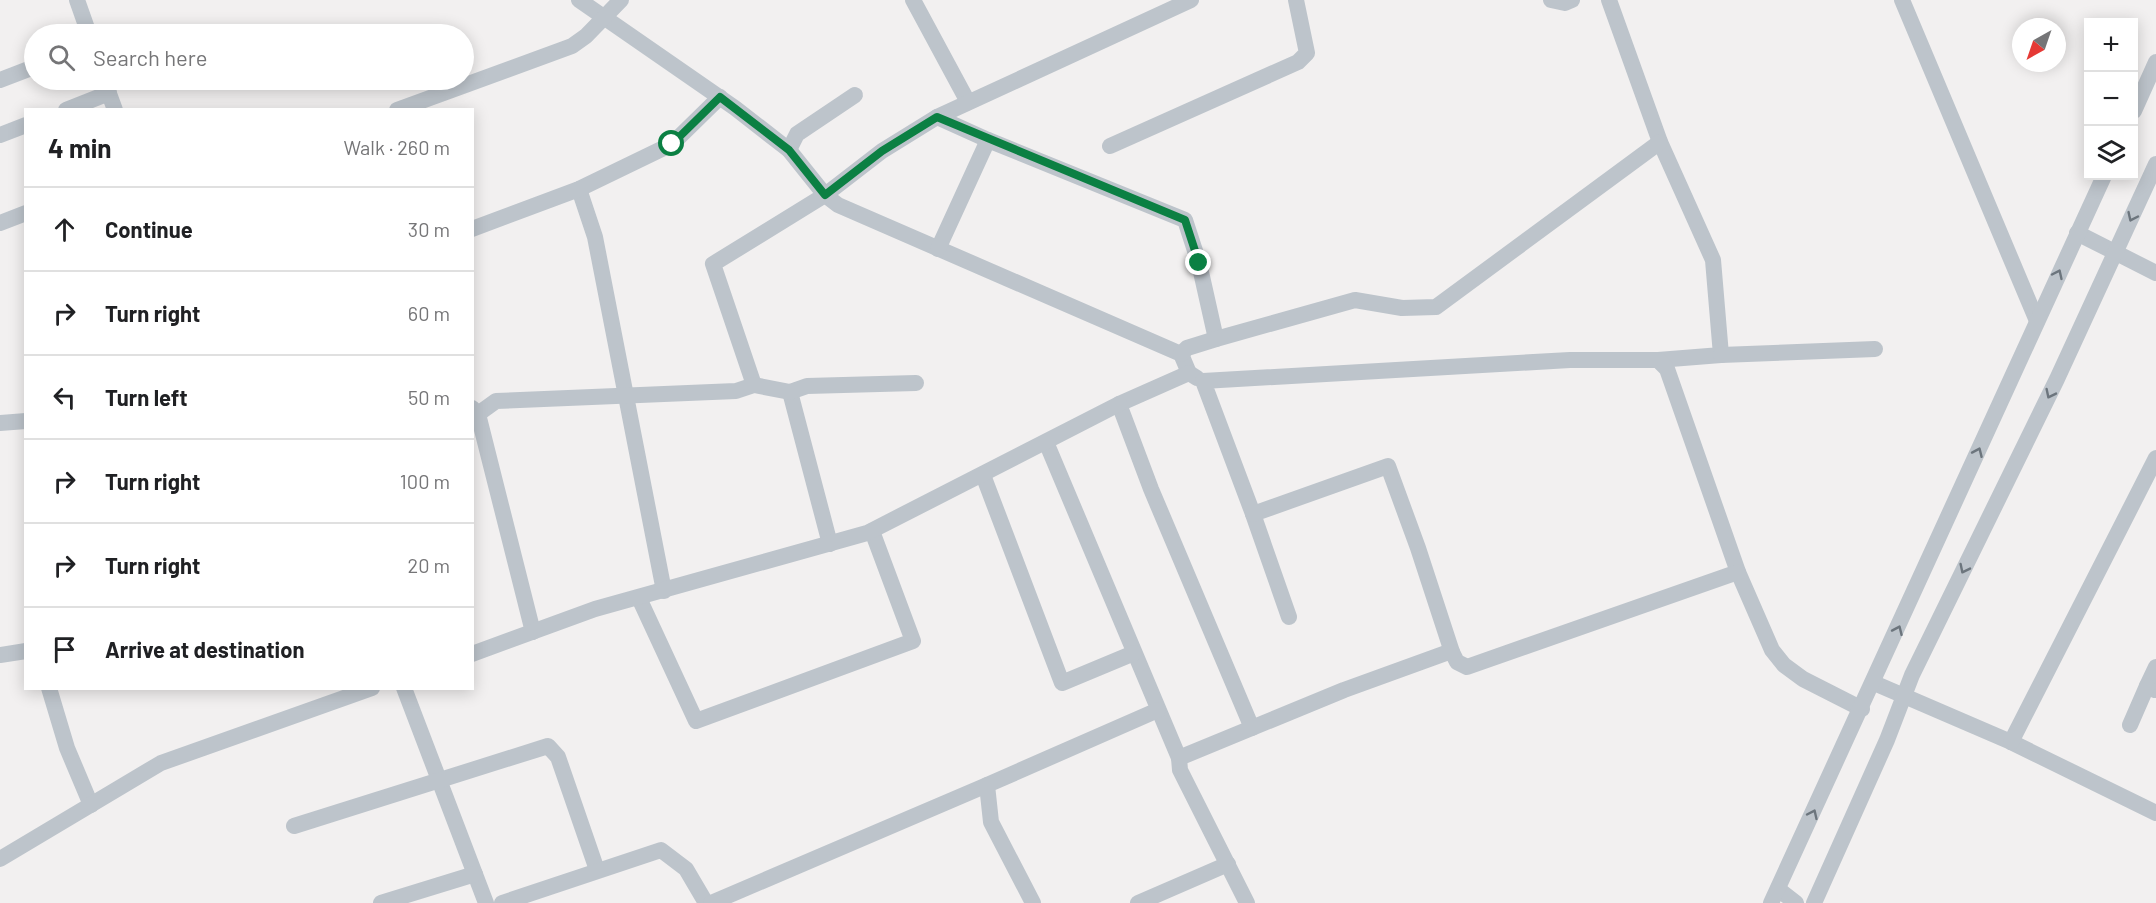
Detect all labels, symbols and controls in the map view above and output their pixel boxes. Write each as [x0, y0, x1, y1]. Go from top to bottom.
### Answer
north arrow [2012, 18, 2066, 72]
map controls [2084, 18, 2138, 180]
button: + [2084, 18, 2138, 72]
search box [24, 24, 474, 90]
icon: search [45, 41, 78, 74]
text: Search here [93, 44, 207, 70]
button: − [2084, 72, 2138, 126]
button: layers [2084, 126, 2138, 180]
route start [658, 130, 684, 156]
text: 4 min [48, 132, 112, 163]
text: Walk · 260 m [343, 135, 450, 159]
one-way arrow [2127, 210, 2139, 221]
icon: ahead [48, 213, 81, 246]
text: Continue [105, 216, 193, 242]
text: 30 m [408, 217, 450, 241]
route end [1185, 249, 1211, 275]
one-way arrow [2051, 270, 2063, 281]
icon: right [48, 297, 81, 330]
text: Turn right [105, 300, 200, 326]
text: 60 m [408, 301, 450, 325]
icon: left [48, 381, 81, 414]
text: Turn left [105, 384, 188, 410]
text: 50 m [408, 385, 450, 409]
one-way arrow [2046, 387, 2057, 398]
one-way arrow [1971, 447, 1983, 458]
icon: right [48, 465, 81, 498]
text: Turn right [105, 468, 200, 494]
text: 100 m [400, 469, 450, 493]
icon: right [48, 549, 81, 582]
text: Turn right [105, 552, 200, 578]
text: 20 m [407, 553, 450, 577]
one-way arrow [1960, 563, 1972, 574]
one-way arrow [1890, 625, 1902, 636]
icon: arrive [48, 633, 81, 666]
text: Arrive at destination [105, 636, 304, 662]
one-way arrow [1805, 809, 1817, 820]

